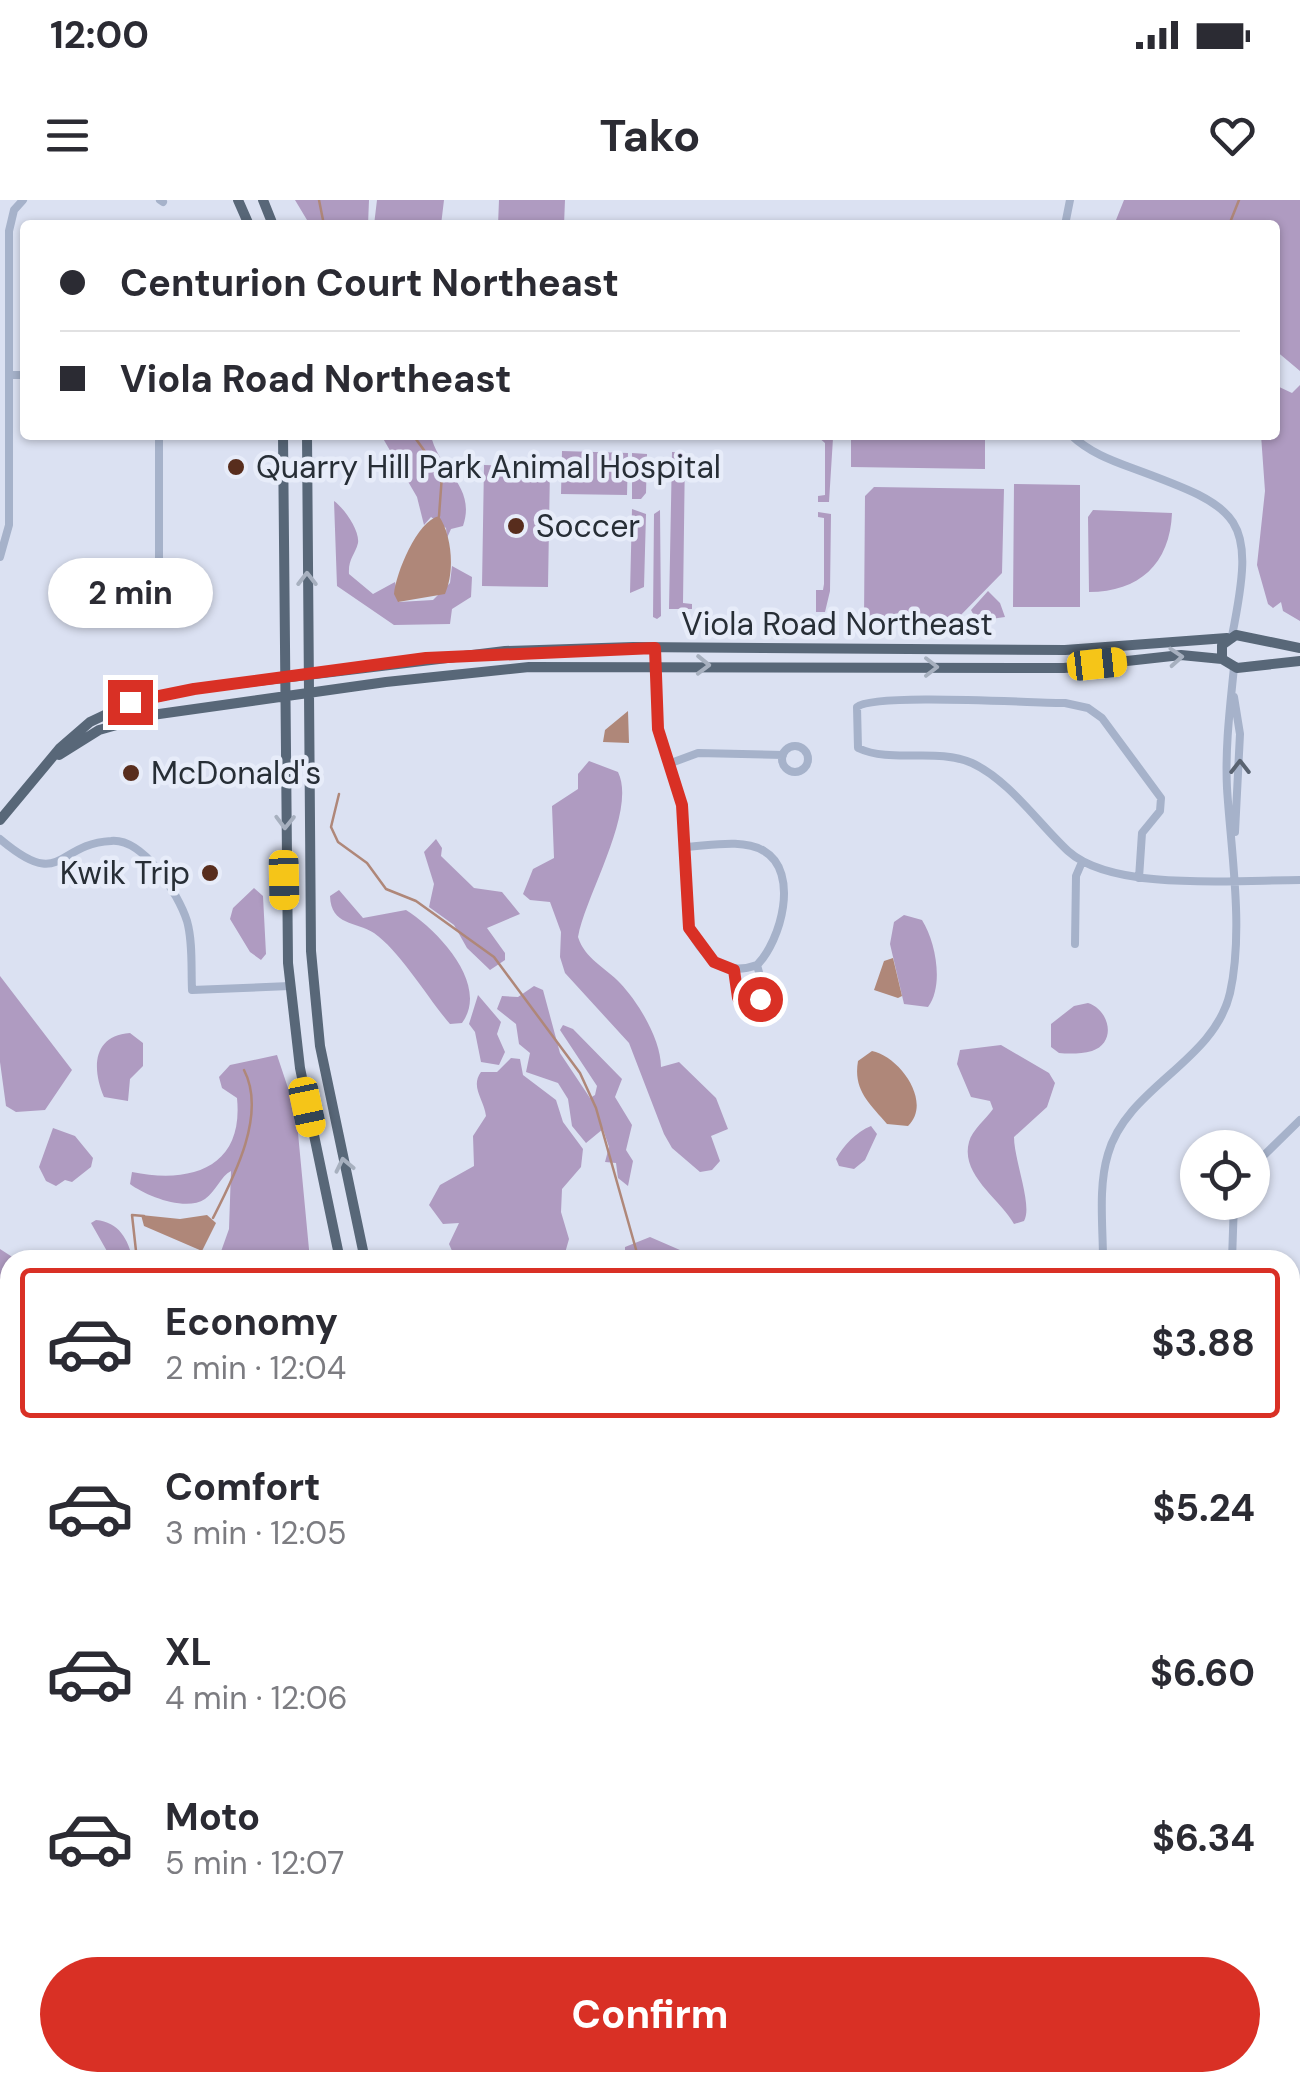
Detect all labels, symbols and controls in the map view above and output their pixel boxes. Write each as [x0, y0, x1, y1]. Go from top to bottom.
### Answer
text: 12:00 [50, 10, 149, 60]
text: Tako [600, 106, 700, 165]
icon: menu [40, 108, 95, 163]
icon: heart [1205, 108, 1260, 163]
text: Centurion Court Northeast [120, 258, 619, 308]
text: Viola Road Northeast [120, 354, 511, 404]
place label: Quarry Hill Park Animal Hospital [256, 446, 721, 488]
marker: Quarry Hill Park Animal Hospital [225, 456, 247, 478]
place label: Soccer [536, 505, 640, 547]
marker: Soccer [505, 515, 527, 537]
callout: 2 min [48, 557, 212, 627]
one-way arrow [296, 571, 318, 586]
text: 2 min [88, 572, 173, 614]
street label: Viola Road Northeast [681, 603, 993, 645]
car [1066, 646, 1128, 682]
one-way arrow [1168, 646, 1184, 668]
one-way arrow [696, 654, 711, 676]
one-way arrow [924, 656, 939, 678]
route end [108, 680, 153, 725]
place label: McDonald's [151, 752, 321, 794]
one-way arrow [1229, 759, 1251, 774]
marker: McDonald's [120, 762, 142, 784]
one-way arrow [274, 816, 296, 831]
car [268, 850, 300, 910]
place label: Kwik Trip [60, 852, 190, 894]
marker: Kwik Trip [199, 862, 221, 884]
route start [738, 977, 783, 1022]
car [286, 1075, 328, 1139]
map controls [1180, 1130, 1270, 1220]
button: locate [1180, 1130, 1270, 1220]
one-way arrow [335, 1157, 356, 1174]
text: Economy [165, 1297, 338, 1347]
icon: car [45, 1298, 135, 1388]
text: $3.88 [1151, 1318, 1255, 1368]
text: 2 min · 12:04 [165, 1347, 346, 1389]
text: Comfort [165, 1462, 321, 1512]
icon: car [45, 1463, 135, 1553]
text: $5.24 [1152, 1483, 1255, 1533]
text: 3 min · 12:05 [165, 1512, 347, 1554]
text: XL [165, 1627, 212, 1677]
icon: car [45, 1628, 135, 1718]
text: $6.60 [1150, 1648, 1255, 1698]
text: 4 min · 12:06 [165, 1677, 348, 1719]
text: Moto [165, 1792, 260, 1842]
icon: car [45, 1793, 135, 1883]
text: $6.34 [1152, 1813, 1255, 1863]
text: 5 min · 12:07 [165, 1842, 344, 1884]
button: Confirm [40, 1957, 1260, 2072]

